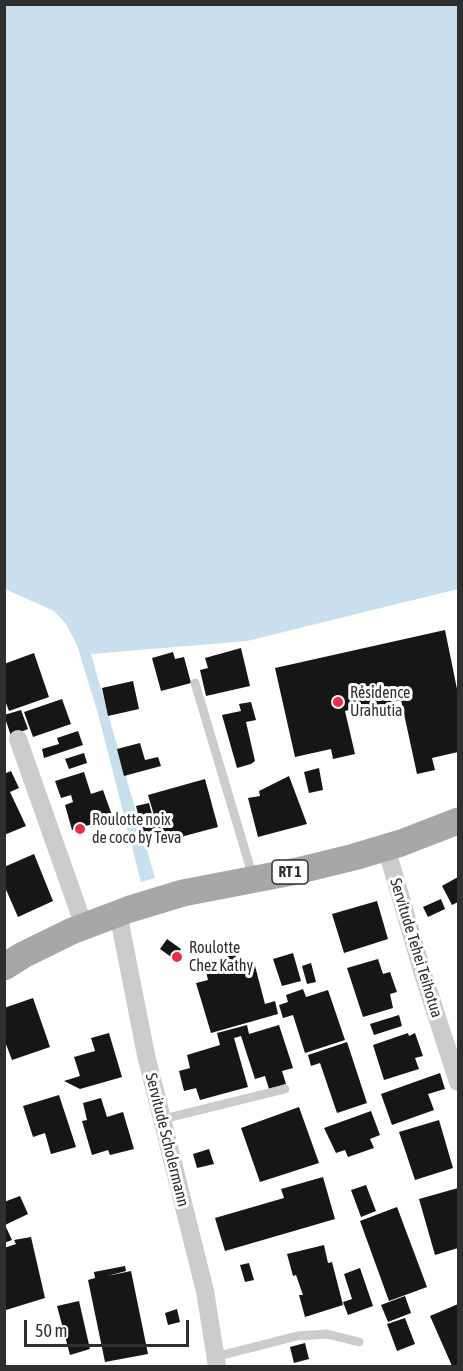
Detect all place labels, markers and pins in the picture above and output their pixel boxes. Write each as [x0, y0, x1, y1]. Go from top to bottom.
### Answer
place label: Résidence Urahutia [350, 683, 410, 721]
marker: Résidence Urahutia [331, 695, 345, 709]
place label: Roulotte noix de coco by Teva [92, 810, 181, 848]
marker: Roulotte noix de coco by Teva [73, 822, 87, 836]
place label: Roulotte Chez Kathy [189, 938, 253, 976]
marker: Roulotte Chez Kathy [170, 950, 184, 964]

